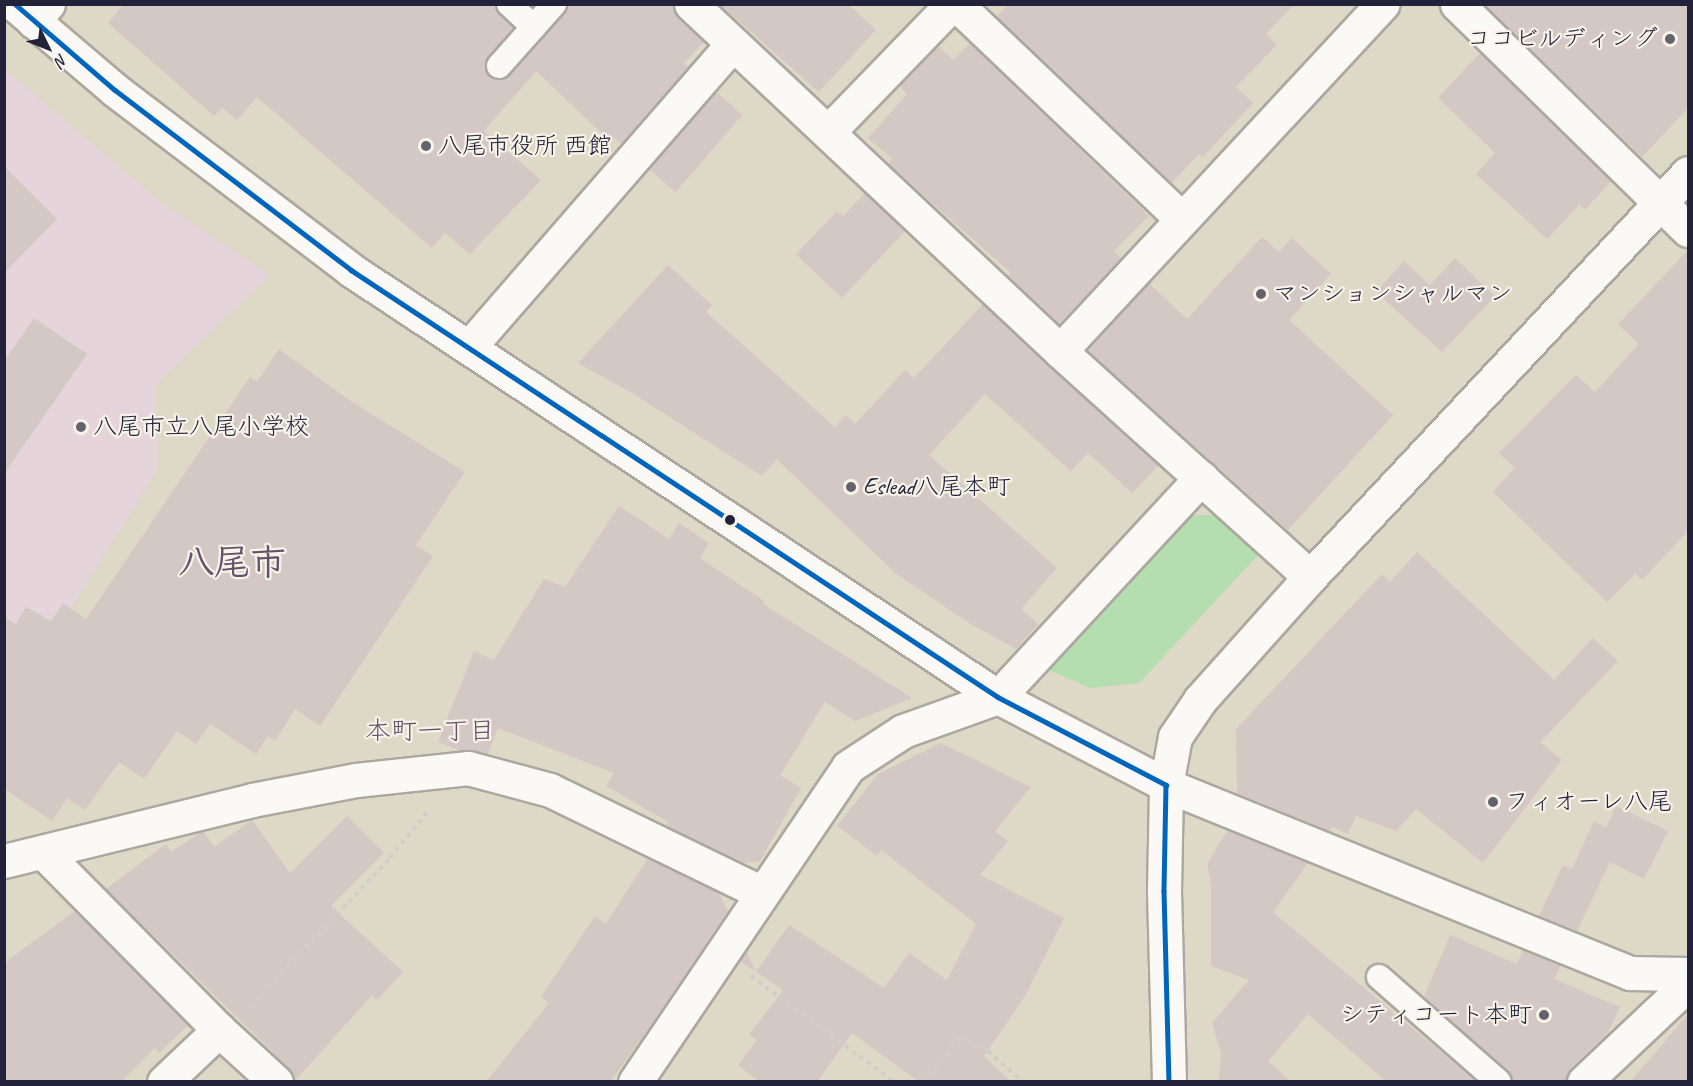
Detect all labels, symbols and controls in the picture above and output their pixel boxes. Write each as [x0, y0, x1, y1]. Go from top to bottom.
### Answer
north arrow [18, 18, 78, 78]
place label: ココビルディング [1466, 25, 1658, 53]
marker: ココビルディング [1663, 32, 1677, 46]
text: N [50, 50, 72, 71]
place label: 八尾市役所 西館 [438, 132, 612, 160]
marker: 八尾市役所 西館 [419, 139, 433, 153]
place label: マンションシャルマン [1273, 280, 1513, 308]
marker: マンションシャルマン [1254, 287, 1268, 301]
place label: 八尾市立八尾小学校 [93, 413, 309, 441]
marker: 八尾市立八尾小学校 [74, 420, 88, 434]
place label: Eslead八尾本町 [863, 473, 1011, 501]
marker: Eslead八尾本町 [844, 480, 858, 494]
unlabelled marker [724, 514, 736, 526]
district label: 八尾市 [178, 541, 286, 585]
district label: 本町一丁目 [365, 715, 495, 747]
place label: フィオーレ八尾 [1505, 788, 1673, 816]
marker: フィオーレ八尾 [1486, 795, 1500, 809]
place label: シティコート本町 [1340, 1001, 1532, 1029]
marker: シティコート本町 [1537, 1008, 1551, 1022]

